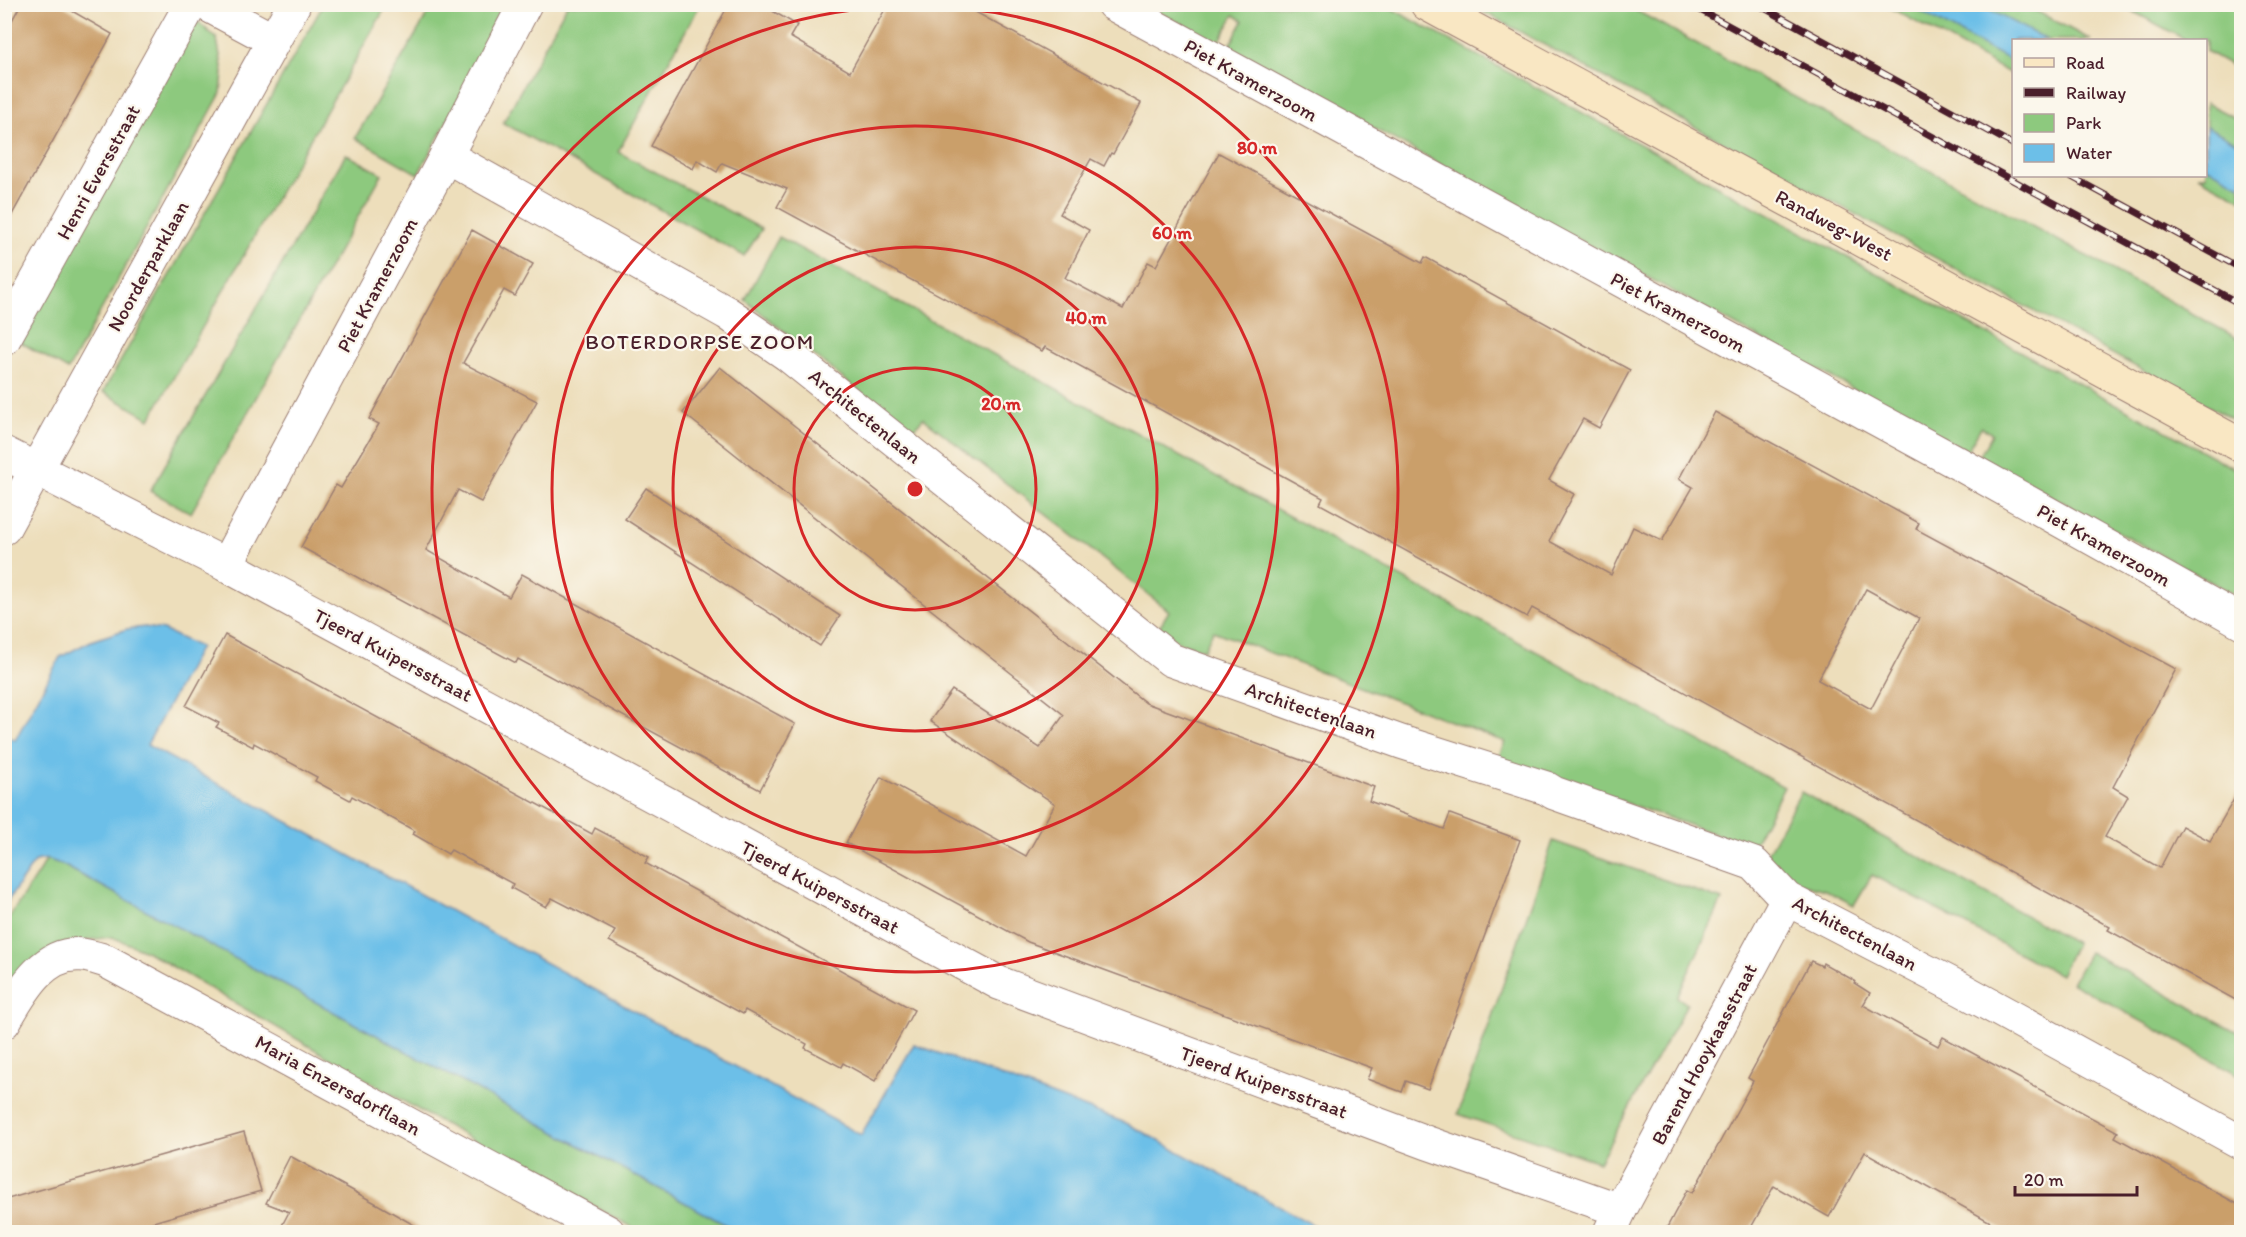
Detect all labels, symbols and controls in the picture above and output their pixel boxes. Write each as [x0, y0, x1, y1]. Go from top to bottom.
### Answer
street label: Piet Kramerzoom [1180, 33, 1322, 127]
legend [2012, 39, 2207, 177]
text: Road [2066, 52, 2105, 74]
text: Railway [2066, 82, 2127, 104]
street label: Henri Eversstraat [51, 100, 145, 244]
text: Park [2066, 112, 2101, 134]
text: 80 m [1237, 137, 1278, 159]
text: Water [2066, 142, 2112, 164]
street label: Randweg-West [1771, 184, 1897, 266]
street label: Noorderparklaan [102, 196, 194, 335]
street label: Piet Kramerzoom [331, 213, 423, 356]
text: 60 m [1152, 222, 1193, 244]
street label: Piet Kramerzoom [1607, 266, 1750, 358]
text: 40 m [1065, 307, 1107, 329]
district label: BOTERDORPSE ZOOM [585, 329, 815, 354]
street label: Architectenlaan [804, 363, 926, 469]
text: 20 m [981, 393, 1022, 415]
centre of rings [905, 479, 925, 499]
street label: Piet Kramerzoom [2033, 498, 2175, 592]
street label: Tjeerd Kuipersstraat [310, 603, 476, 707]
street label: Architectenlaan [1242, 676, 1380, 744]
street label: Tjeerd Kuipersstraat [737, 835, 903, 939]
street label: Architectenlaan [1789, 890, 1921, 976]
street label: Barend Hooykaasstraat [1646, 959, 1762, 1149]
street label: Maria Enzersdorflaan [251, 1029, 425, 1141]
street label: Tjeerd Kuipersstraat [1177, 1041, 1351, 1123]
scale bar [2015, 1159, 2136, 1197]
text: 20 m [2024, 1169, 2064, 1191]

